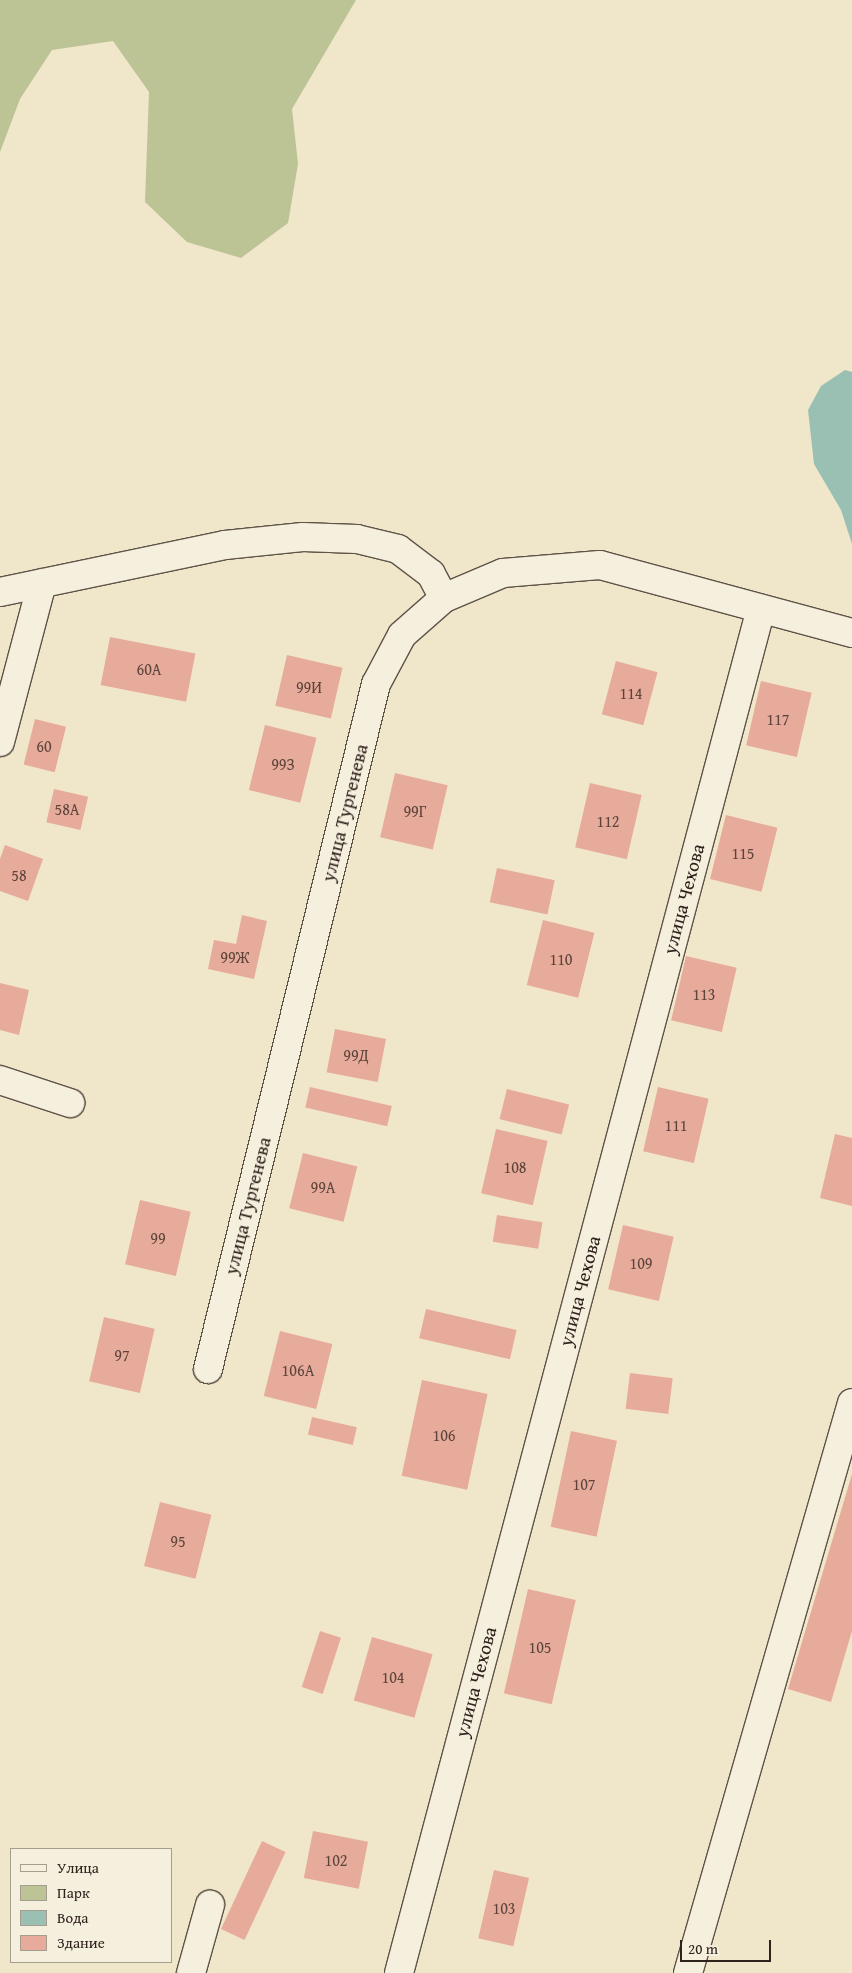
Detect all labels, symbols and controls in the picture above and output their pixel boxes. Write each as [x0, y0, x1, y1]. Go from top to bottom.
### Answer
house number: 60А [136, 659, 162, 679]
house number: 99И [296, 677, 322, 697]
house number: 114 [619, 683, 643, 703]
house number: 117 [766, 709, 790, 729]
house number: 60 [36, 736, 52, 756]
street label: улица Тургенева [317, 742, 373, 884]
house number: 99З [271, 754, 295, 774]
house number: 58А [54, 799, 80, 819]
house number: 99Г [403, 801, 427, 821]
house number: 112 [596, 811, 620, 831]
street label: улица Чехова [658, 841, 710, 957]
house number: 115 [731, 843, 755, 863]
house number: 58 [11, 865, 27, 885]
house number: 99Ж [220, 947, 250, 967]
house number: 110 [549, 949, 573, 969]
house number: 113 [692, 984, 716, 1004]
house number: 99Д [343, 1045, 369, 1065]
house number: 111 [664, 1115, 688, 1135]
street label: улица Тургенева [220, 1135, 276, 1277]
house number: 108 [503, 1157, 527, 1177]
house number: 99А [310, 1177, 336, 1197]
house number: 99 [150, 1228, 166, 1248]
street label: улица Чехова [554, 1233, 606, 1349]
house number: 109 [629, 1253, 653, 1273]
house number: 97 [114, 1345, 130, 1365]
house number: 106А [282, 1360, 314, 1380]
house number: 106 [432, 1425, 456, 1445]
house number: 107 [572, 1474, 596, 1494]
house number: 95 [170, 1531, 186, 1551]
street label: улица Чехова [450, 1624, 502, 1740]
house number: 105 [528, 1637, 552, 1657]
house number: 104 [381, 1667, 405, 1687]
legend [10, 1848, 172, 1963]
house number: 102 [324, 1850, 348, 1870]
text: Улица [57, 1857, 99, 1878]
text: Парк [57, 1882, 90, 1903]
house number: 103 [492, 1898, 516, 1918]
text: Вода [57, 1907, 88, 1928]
scale bar [682, 1930, 773, 1962]
text: Здание [57, 1932, 105, 1953]
text: 20 m [688, 1938, 718, 1959]

